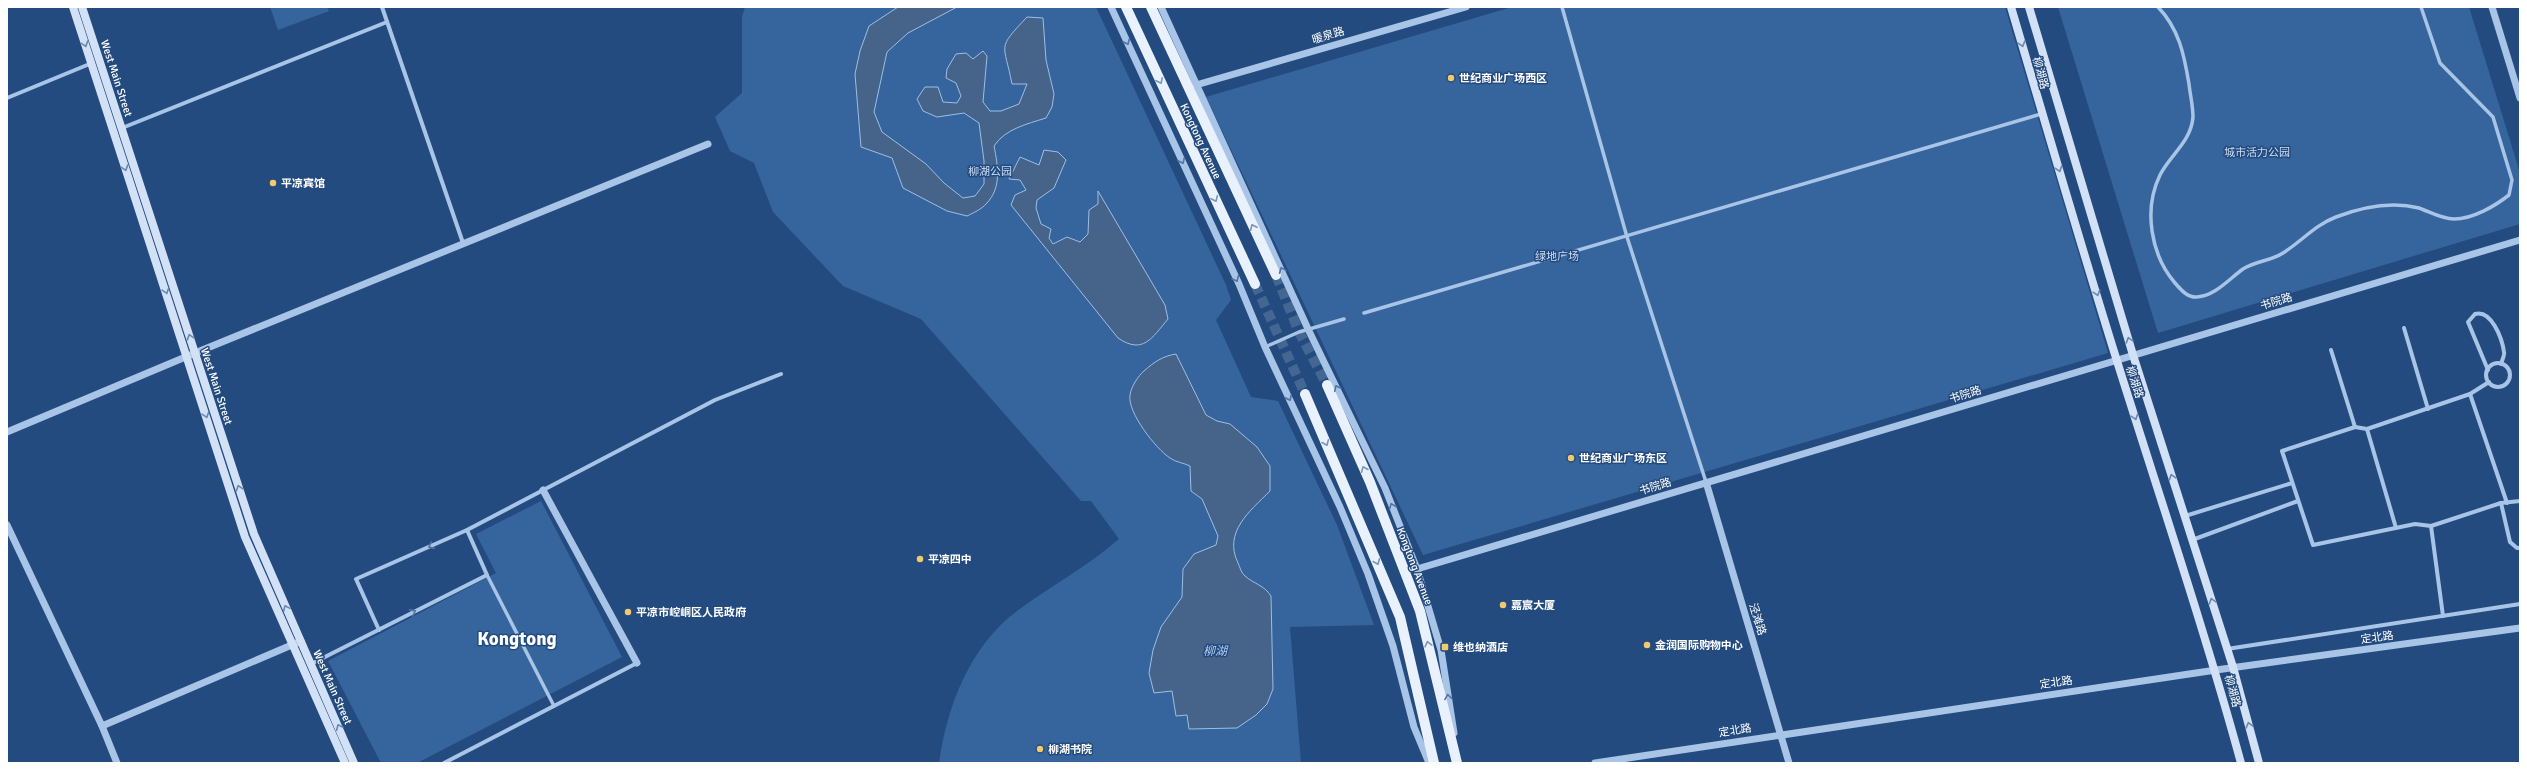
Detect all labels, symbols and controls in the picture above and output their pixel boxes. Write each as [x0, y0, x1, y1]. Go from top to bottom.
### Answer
street label: 暖泉路 [1310, 25, 1346, 46]
street label: West Main Street [98, 38, 135, 118]
one-way arrow [1123, 39, 1131, 46]
one-way arrow [80, 40, 89, 47]
one-way arrow [2017, 41, 2026, 48]
street label: 柳湖路 [2030, 56, 2051, 91]
place label: 世纪商业广场西区 [1459, 72, 1547, 85]
marker: 世纪商业广场西区 [1446, 73, 1456, 83]
one-way arrow [1155, 76, 1163, 84]
street label: Kongtong Avenue [1177, 101, 1224, 181]
park label: 城市活力公园 [2224, 146, 2290, 159]
one-way arrow [1177, 156, 1185, 164]
one-way arrow [121, 164, 129, 171]
park label: 柳湖公园 [968, 165, 1012, 178]
one-way arrow [2054, 165, 2063, 172]
place label: 平凉宾馆 [281, 177, 325, 190]
marker: 平凉宾馆 [268, 178, 278, 188]
one-way arrow [1210, 194, 1218, 202]
one-way arrow [1250, 224, 1258, 232]
park label: 绿地广场 [1535, 250, 1579, 263]
one-way arrow [1279, 267, 1287, 275]
one-way arrow [1231, 274, 1239, 282]
one-way arrow [161, 288, 169, 295]
one-way arrow [2092, 290, 2101, 297]
street label: 书院路 [2258, 290, 2294, 313]
one-way arrow [186, 334, 195, 341]
one-way arrow [2125, 336, 2134, 343]
street label: West Main Street [198, 346, 235, 426]
street label: 柳湖路 [2123, 364, 2146, 400]
street label: 书院路 [1947, 383, 1983, 406]
one-way arrow [1334, 385, 1341, 392]
one-way arrow [1284, 393, 1292, 401]
one-way arrow [201, 411, 210, 418]
one-way arrow [2130, 414, 2139, 421]
one-way arrow [1321, 438, 1329, 446]
place label: 世纪商业广场东区 [1579, 452, 1667, 465]
marker: 世纪商业广场东区 [1566, 453, 1576, 463]
one-way arrow [1361, 466, 1369, 473]
one-way arrow [2168, 474, 2177, 481]
street label: 书院路 [1637, 475, 1673, 498]
one-way arrow [235, 484, 243, 491]
one-way arrow [1389, 502, 1397, 510]
street label: Kongtong Avenue [1394, 526, 1435, 607]
one-way arrow [428, 541, 435, 549]
place label: 平凉四中 [928, 553, 972, 566]
marker: 平凉四中 [915, 554, 925, 564]
one-way arrow [1372, 558, 1380, 565]
one-way arrow [2208, 598, 2217, 605]
place label: 嘉宸大厦 [1511, 599, 1555, 612]
marker: 嘉宸大厦 [1498, 600, 1508, 610]
street label: 泾滩路 [1746, 601, 1769, 637]
one-way arrow [283, 605, 291, 612]
place label: 平凉市崆峒区人民政府 [636, 606, 746, 619]
marker: 平凉市崆峒区人民政府 [623, 607, 633, 617]
one-way arrow [409, 610, 417, 617]
district label: Kongtong [477, 627, 557, 651]
street label: 定北路 [2360, 629, 2394, 646]
place label: 金润国际购物中心 [1655, 639, 1743, 652]
one-way arrow [1424, 640, 1432, 647]
marker: 金润国际购物中心 [1642, 640, 1652, 650]
place label: 维也纳酒店 [1453, 641, 1508, 654]
marker: 维也纳酒店 [1440, 642, 1450, 652]
water label: 柳湖 [1203, 644, 1229, 659]
street label: West Main Street [310, 648, 355, 727]
street label: 定北路 [2039, 674, 2073, 691]
street label: 柳湖路 [2222, 674, 2243, 709]
one-way arrow [1445, 694, 1453, 700]
street label: 定北路 [1718, 721, 1752, 739]
one-way arrow [2245, 722, 2254, 729]
one-way arrow [336, 724, 344, 732]
place label: 柳湖书院 [1048, 743, 1092, 756]
marker: 柳湖书院 [1035, 744, 1045, 754]

